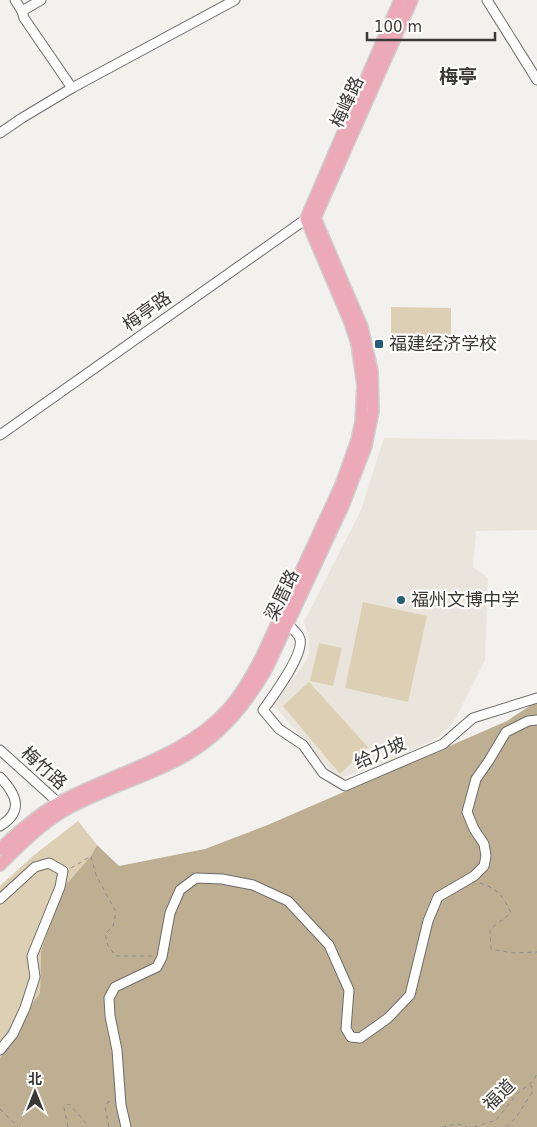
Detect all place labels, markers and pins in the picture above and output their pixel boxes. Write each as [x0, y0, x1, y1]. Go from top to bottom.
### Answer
place label: 福建经济学校 [389, 333, 497, 354]
marker: 福建经济学校 [373, 338, 385, 350]
place label: 福州文博中学 [411, 589, 519, 610]
marker: 福州文博中学 [395, 594, 407, 606]

